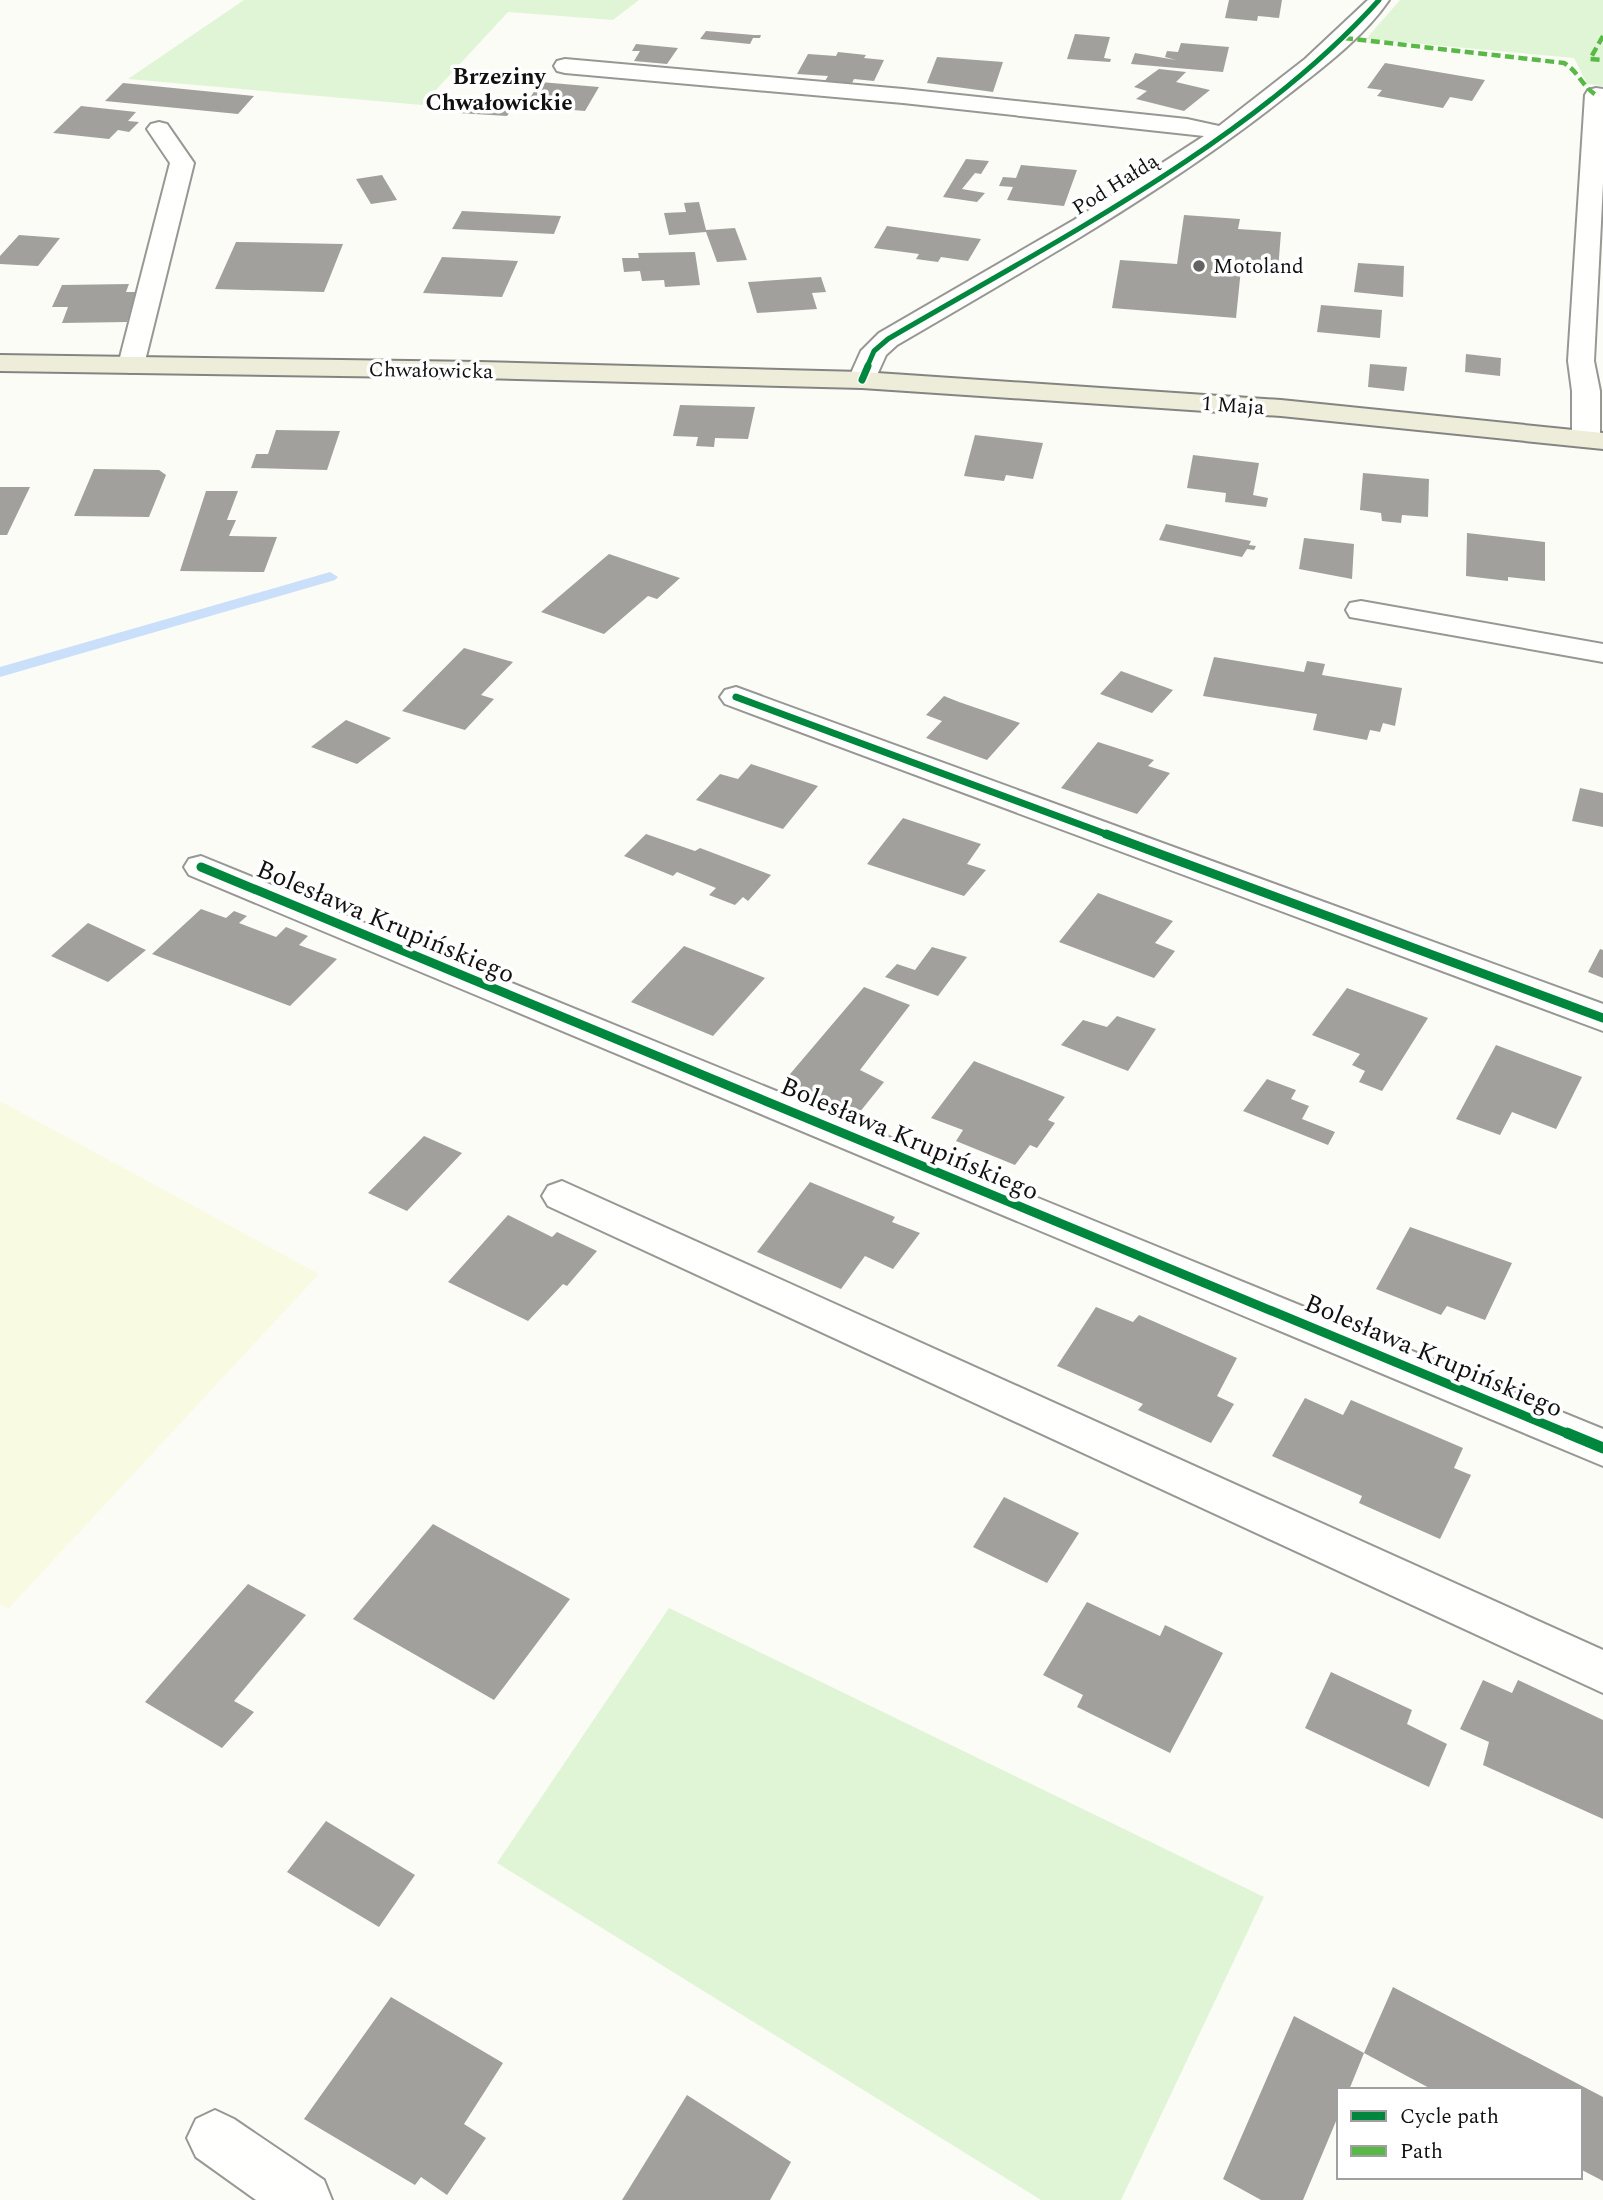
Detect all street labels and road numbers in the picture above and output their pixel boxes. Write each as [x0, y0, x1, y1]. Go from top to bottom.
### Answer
street label: Pod Hałdą [1066, 145, 1166, 224]
street label: Chwałowicka [368, 354, 494, 388]
street label: 1 Maja [1200, 388, 1266, 424]
street label: Bolesława Krupińskiego [250, 849, 521, 995]
street label: Bolesława Krupińskiego [774, 1066, 1045, 1212]
street label: Bolesława Krupińskiego [1298, 1283, 1569, 1429]

